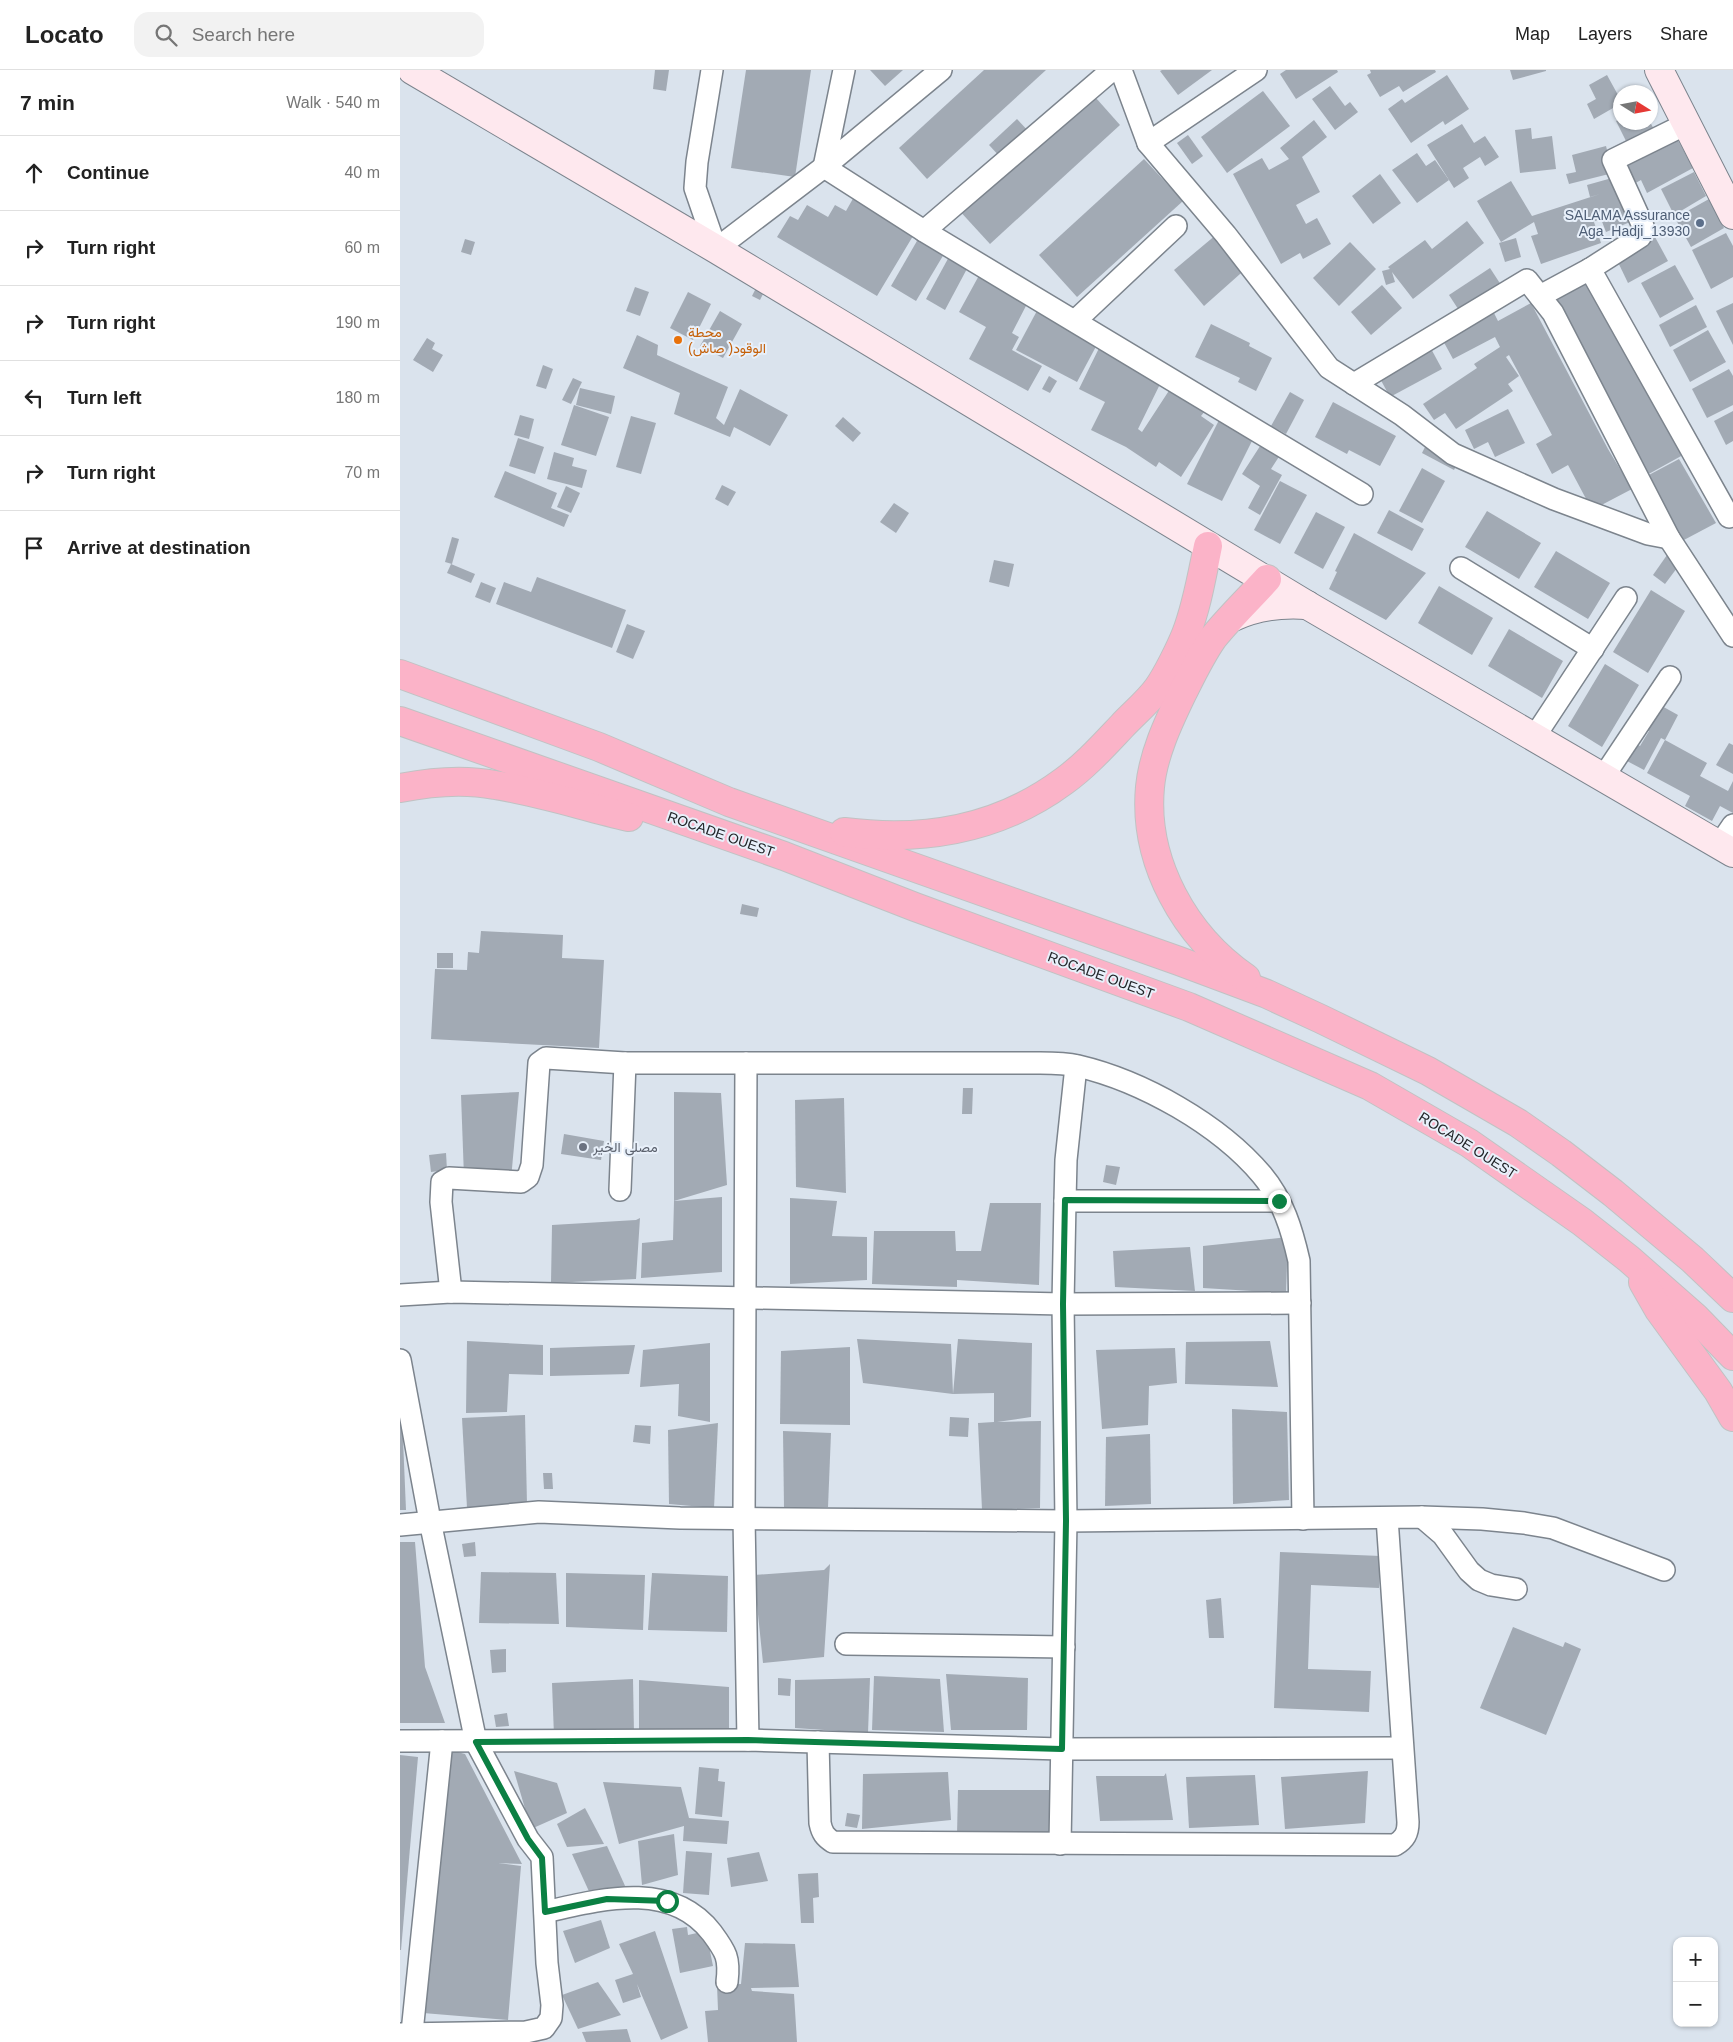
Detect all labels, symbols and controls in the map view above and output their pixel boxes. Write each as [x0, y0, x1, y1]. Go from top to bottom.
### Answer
search box [134, 12, 484, 57]
text: Locato [25, 21, 104, 48]
icon: search [152, 21, 180, 49]
text: Search here [192, 24, 295, 45]
text: Map [1515, 24, 1550, 44]
text: Layers [1578, 24, 1632, 44]
text: Share [1660, 24, 1708, 44]
north arrow [1613, 85, 1658, 130]
text: 7 min [20, 91, 75, 114]
text: Walk · 540 m [286, 94, 380, 111]
icon: ahead [20, 159, 48, 187]
text: Continue [67, 162, 149, 183]
text: 40 m [344, 164, 380, 181]
place label: SALAMA Assurance Aga_Hadji_13930 [1565, 207, 1690, 239]
marker: SALAMA Assurance Aga_Hadji_13930 [1694, 217, 1706, 229]
icon: right [20, 234, 48, 262]
text: Turn right [67, 237, 155, 258]
text: 60 m [344, 239, 380, 256]
icon: right [20, 309, 48, 337]
text: Turn right [67, 312, 155, 333]
text: 190 m [336, 314, 380, 331]
place label: محطة الوقود( صاش) [688, 324, 766, 357]
marker: محطة الوقود( صاش) [672, 334, 684, 346]
icon: left [20, 384, 48, 412]
text: Turn left [67, 387, 142, 408]
text: 180 m [336, 389, 380, 406]
icon: right [20, 459, 48, 487]
text: Turn right [67, 462, 155, 483]
text: 70 m [344, 464, 380, 481]
icon: arrive [20, 534, 48, 562]
text: Arrive at destination [67, 537, 251, 558]
street label: ROCADE OUEST [665, 808, 777, 860]
street label: ROCADE OUEST [1046, 948, 1157, 1002]
street label: ROCADE OUEST [1416, 1109, 1520, 1182]
place label: مصلى الخير [592, 1139, 658, 1156]
marker: مصلى الخير [577, 1141, 589, 1153]
route end [1268, 1190, 1291, 1213]
route start [656, 1890, 679, 1913]
map controls [1673, 1937, 1718, 2027]
button: + [1673, 1937, 1718, 1982]
button: − [1673, 1982, 1718, 2027]

